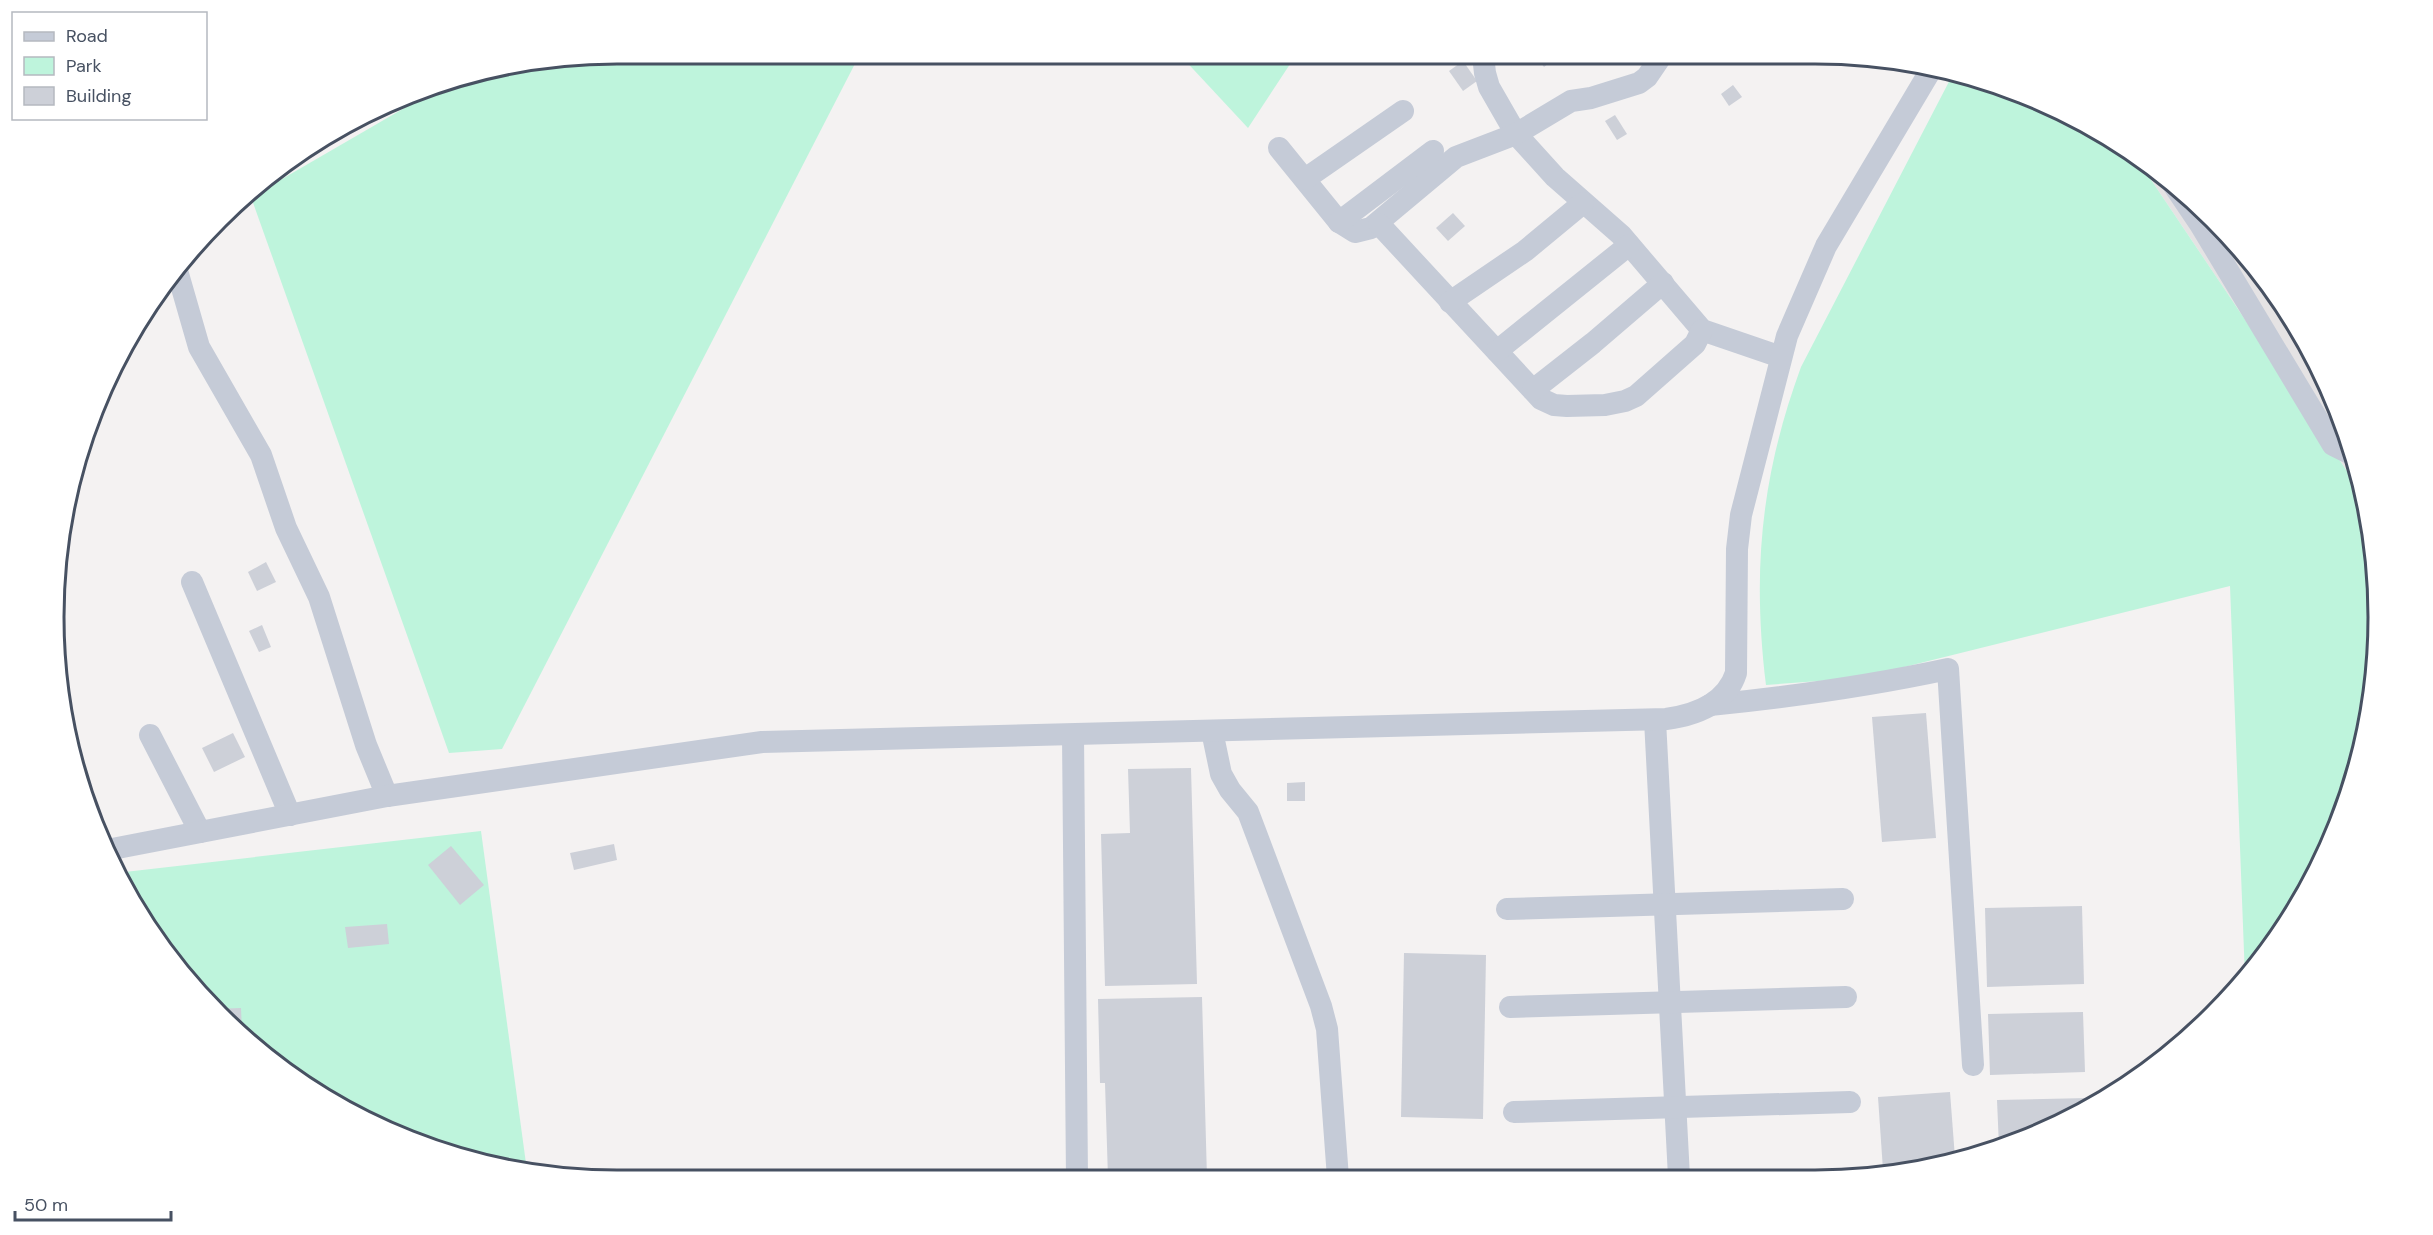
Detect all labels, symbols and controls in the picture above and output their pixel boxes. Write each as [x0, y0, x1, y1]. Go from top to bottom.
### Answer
legend [12, 12, 207, 120]
text: Road [66, 24, 108, 48]
text: Park [66, 54, 102, 78]
text: Building [66, 84, 131, 108]
scale bar [15, 1184, 171, 1222]
text: 50 m [24, 1193, 68, 1217]

